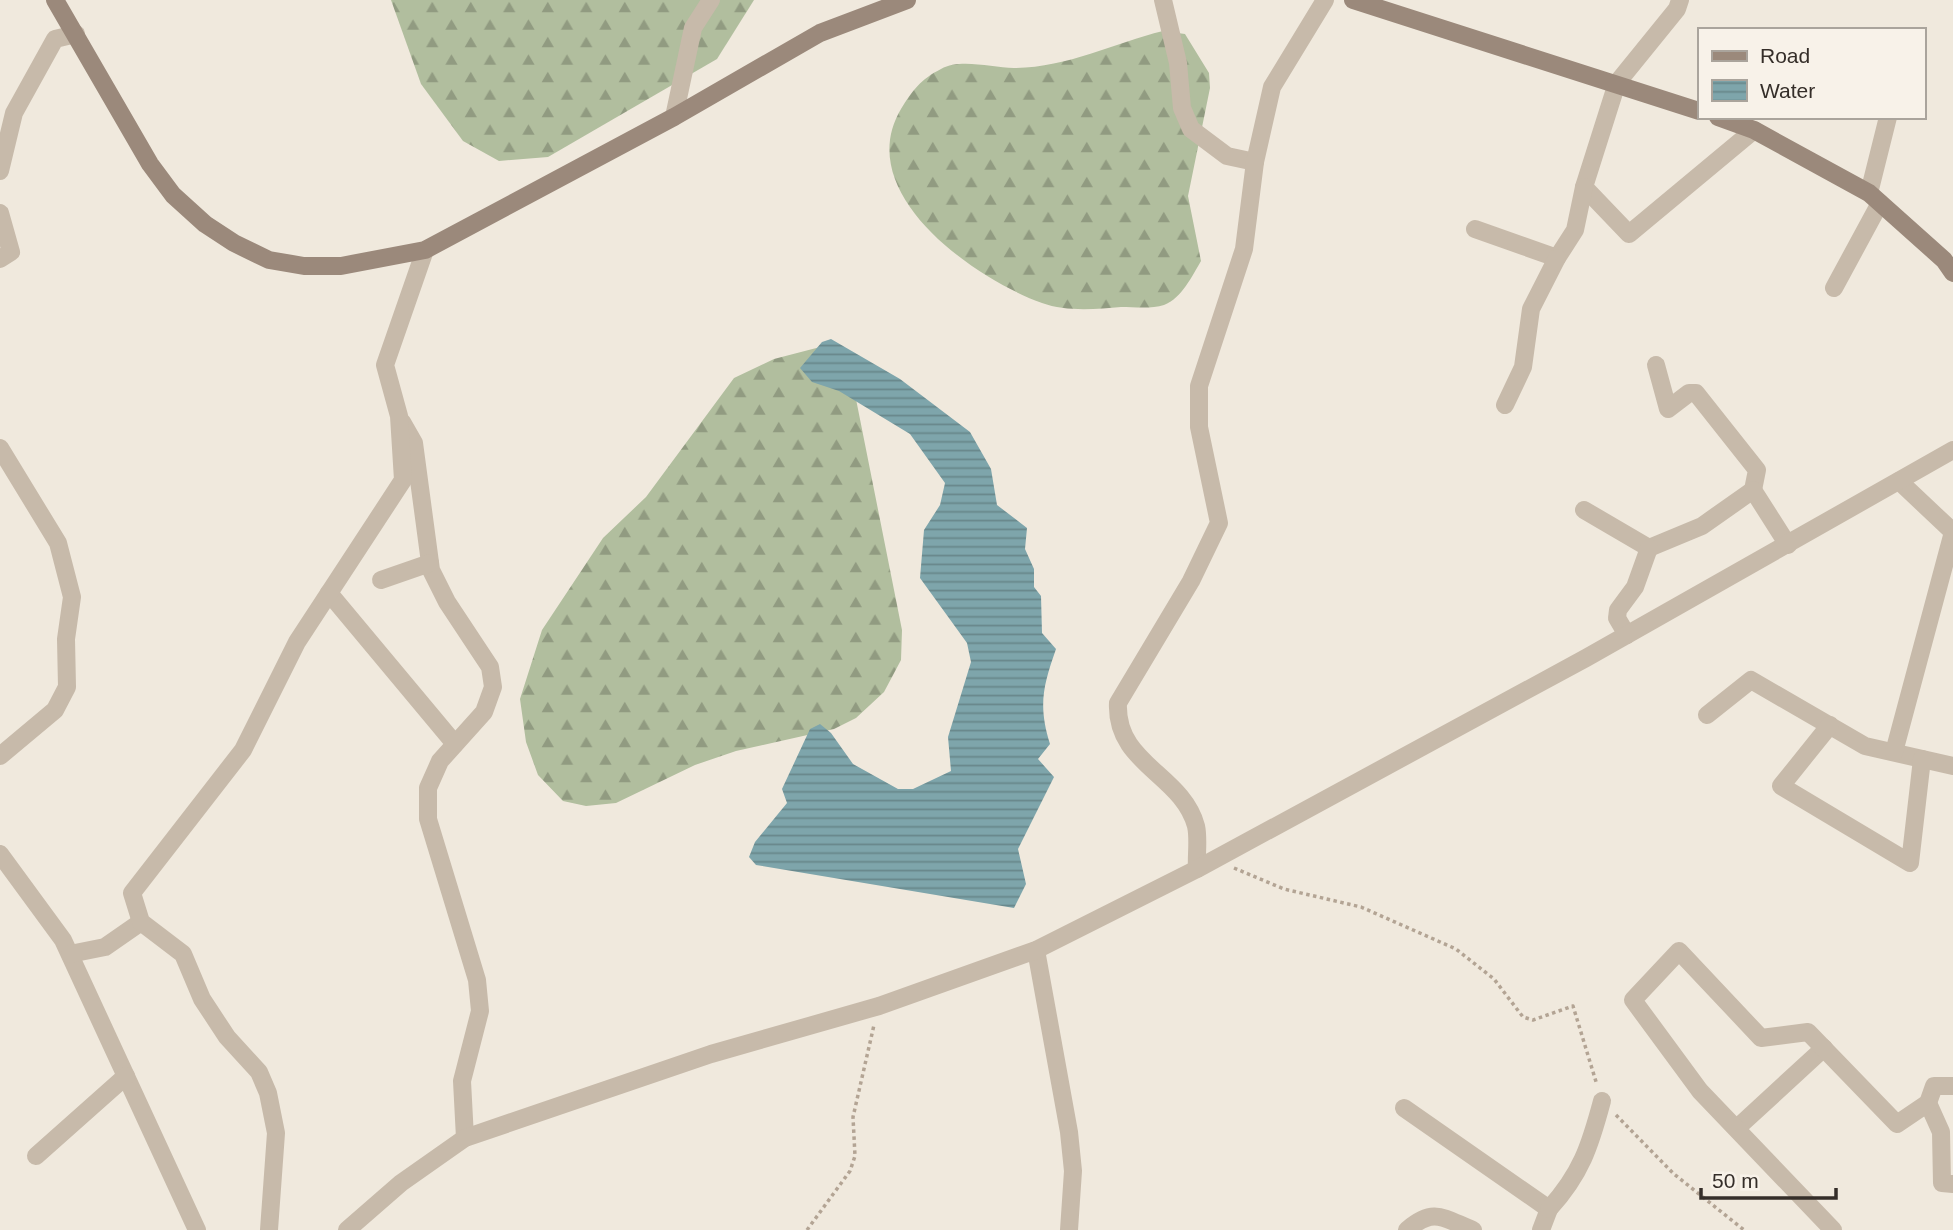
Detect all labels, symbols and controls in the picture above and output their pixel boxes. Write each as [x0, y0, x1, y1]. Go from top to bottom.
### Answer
legend [1698, 28, 1925, 119]
text: Road [1760, 44, 1810, 67]
text: Water [1760, 79, 1815, 102]
scale bar [1701, 1156, 1836, 1200]
text: 50 m [1712, 1169, 1759, 1192]

